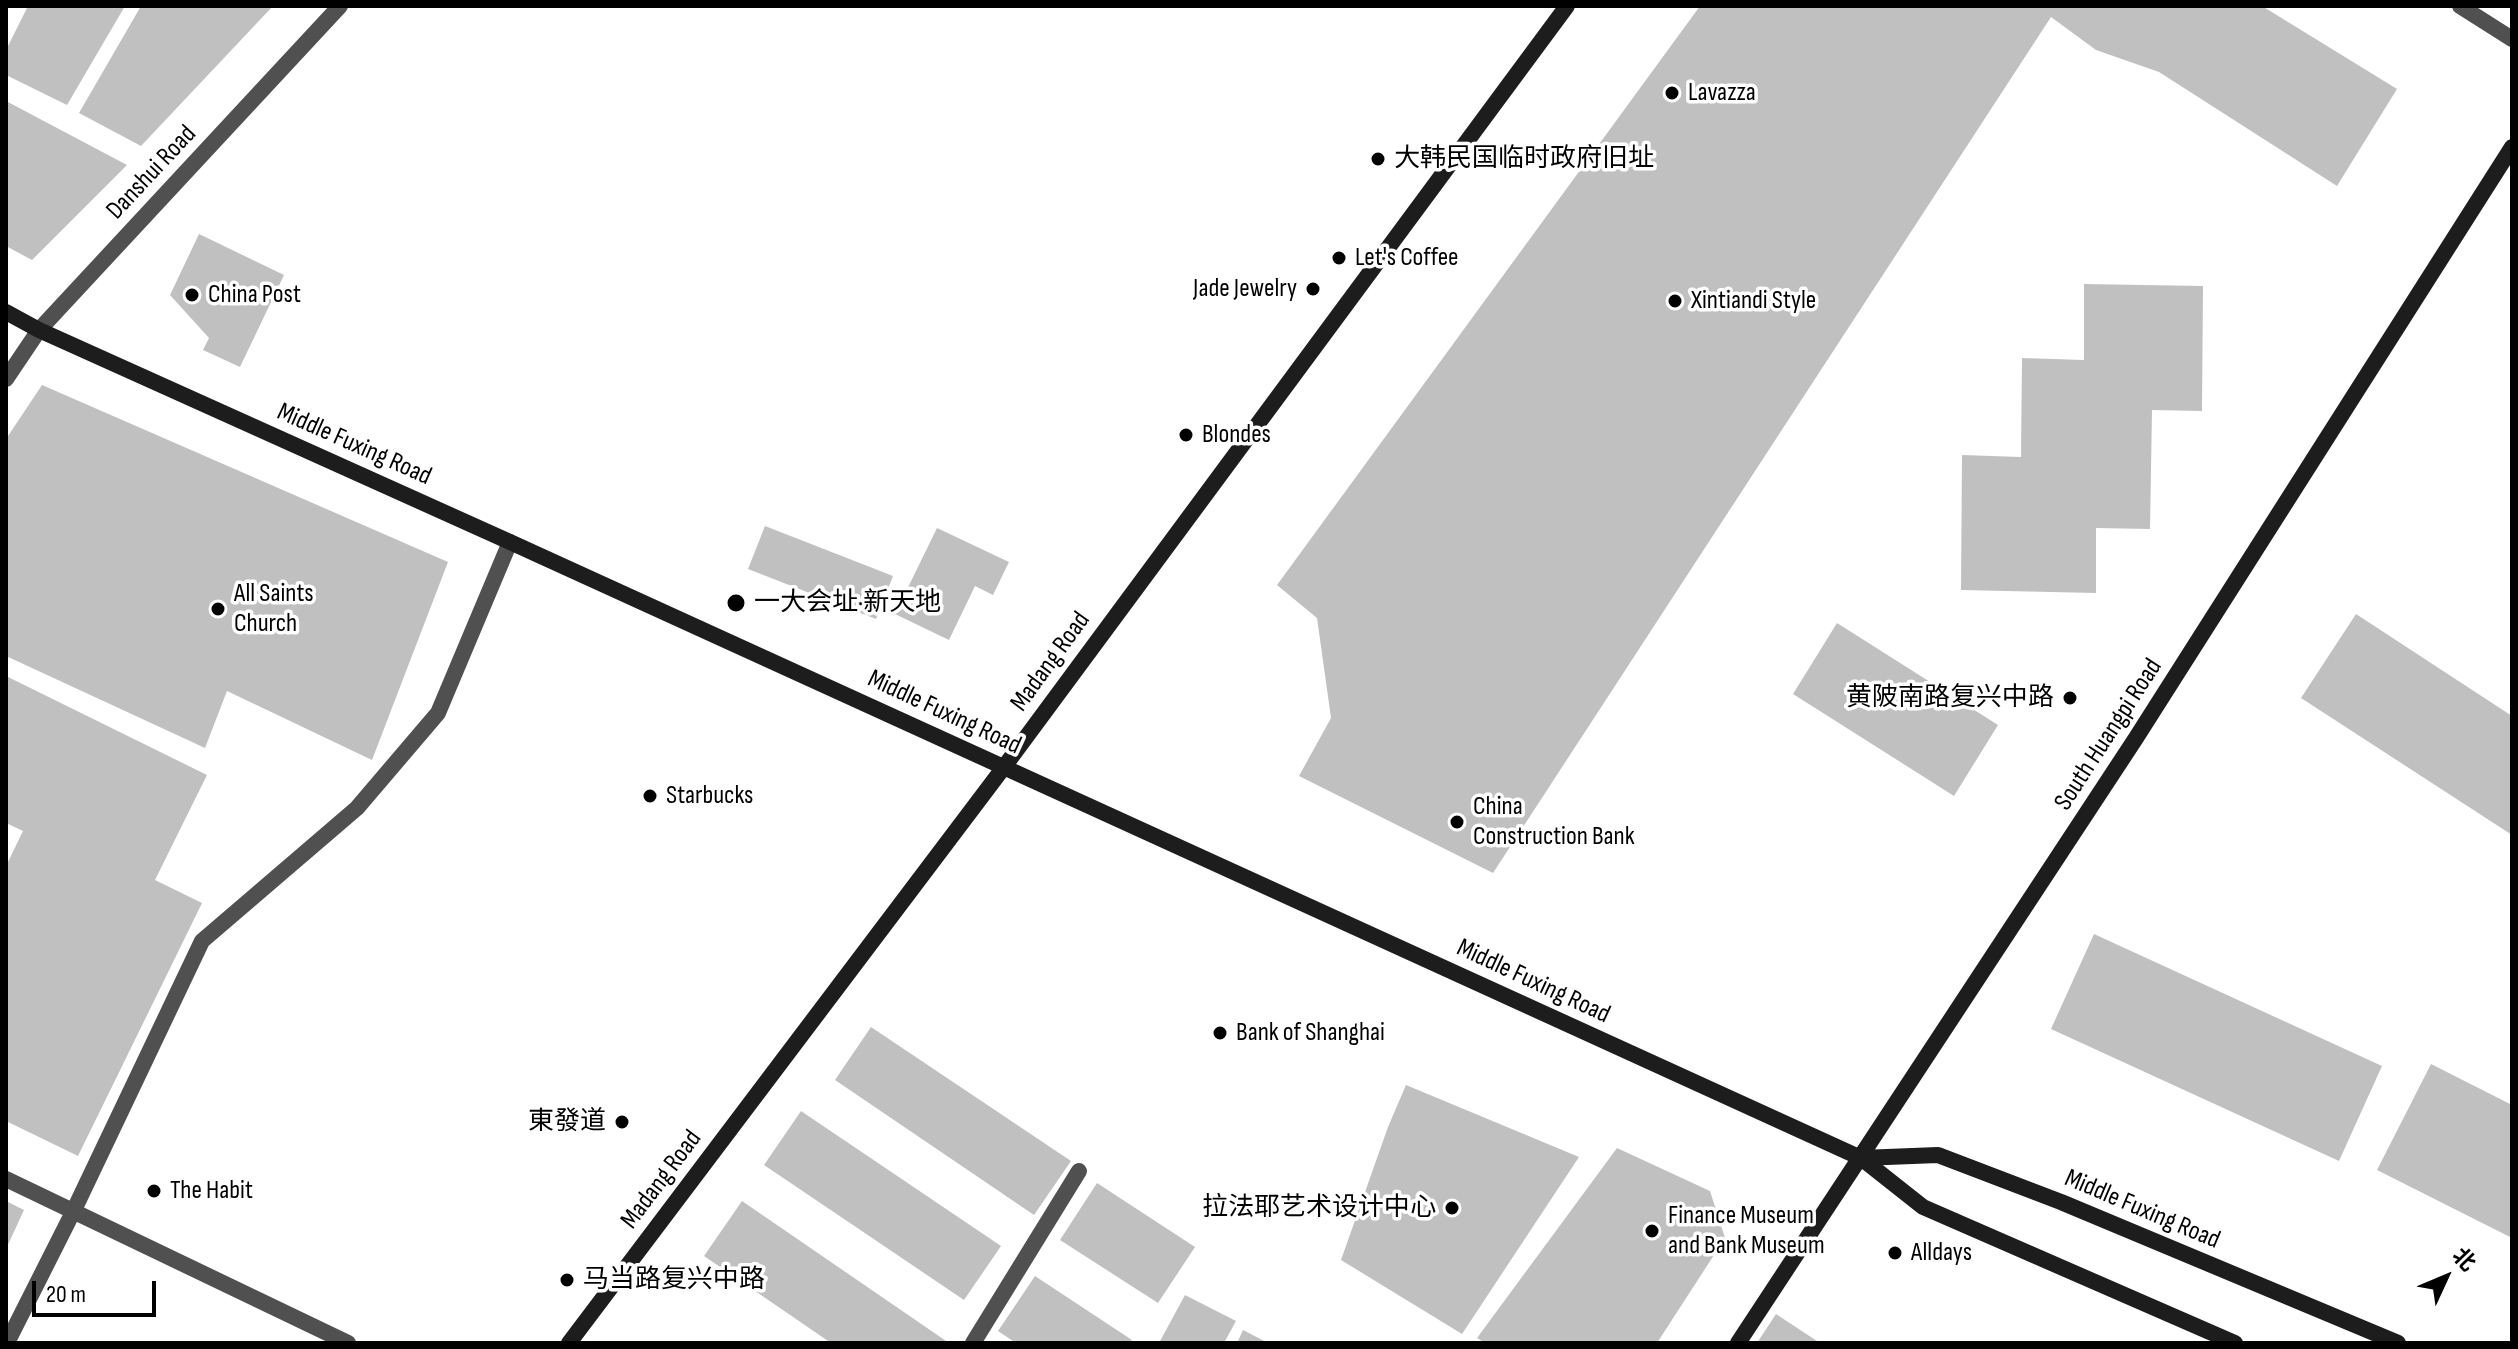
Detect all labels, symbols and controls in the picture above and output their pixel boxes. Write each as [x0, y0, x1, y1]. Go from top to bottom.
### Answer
place label: Lavazza [1688, 77, 1756, 109]
marker: Lavazza [1663, 84, 1681, 102]
street label: Danshui Road [101, 119, 203, 227]
place label: 大韩民国临时政府旧址 [1394, 143, 1654, 175]
marker: 大韩民国临时政府旧址 [1369, 150, 1387, 168]
place label: Let's Coffee [1355, 242, 1459, 274]
marker: Let's Coffee [1330, 249, 1348, 267]
place label: Jade Jewelry [1193, 273, 1297, 305]
place label: China Post [208, 279, 301, 311]
marker: Jade Jewelry [1304, 280, 1322, 298]
place label: Xintiandi Style [1691, 285, 1816, 317]
marker: China Post [183, 286, 201, 304]
marker: Xintiandi Style [1666, 292, 1684, 310]
street label: Middle Fuxing Road [272, 397, 436, 493]
place label: Blondes [1202, 419, 1271, 451]
marker: Blondes [1177, 426, 1195, 444]
place label: All Saints Church [234, 578, 314, 640]
place label: 一大会址·新天地 [754, 587, 941, 619]
marker: 一大会址·新天地 [725, 592, 747, 614]
marker: All Saints Church [209, 600, 227, 618]
street label: Madang Road [1005, 606, 1097, 718]
street label: South Huangpi Road [2048, 653, 2170, 817]
street label: Middle Fuxing Road [862, 664, 1026, 762]
place label: 黄陂南路复兴中路 [1846, 682, 2054, 714]
marker: 黄陂南路复兴中路 [2061, 689, 2079, 707]
place label: Starbucks [666, 780, 753, 812]
marker: Starbucks [641, 787, 659, 805]
place label: China Construction Bank [1473, 791, 1635, 852]
marker: China Construction Bank [1448, 813, 1466, 831]
street label: Middle Fuxing Road [1451, 933, 1615, 1031]
place label: Bank of Shanghai [1236, 1017, 1385, 1049]
marker: Bank of Shanghai [1211, 1024, 1229, 1042]
place label: 東發道 [528, 1106, 606, 1138]
marker: 東發道 [613, 1113, 631, 1131]
street label: Madang Road [615, 1125, 709, 1235]
street label: Middle Fuxing Road [2060, 1163, 2224, 1257]
place label: The Habit [170, 1175, 253, 1207]
marker: The Habit [145, 1182, 163, 1200]
place label: 拉法耶艺术设计中心 [1202, 1192, 1436, 1224]
marker: 拉法耶艺术设计中心 [1443, 1199, 1461, 1217]
place label: Finance Museum and Bank Museum [1668, 1200, 1825, 1262]
marker: Finance Museum and Bank Museum [1643, 1222, 1661, 1240]
place label: Alldays [1911, 1237, 1972, 1269]
north arrow [2406, 1237, 2486, 1317]
text: 北 [2446, 1243, 2481, 1277]
marker: Alldays [1886, 1244, 1904, 1262]
place label: 马当路复兴中路 [583, 1264, 765, 1296]
scale bar [36, 1265, 160, 1315]
marker: 马当路复兴中路 [558, 1271, 576, 1289]
text: 20 m [46, 1280, 86, 1309]

